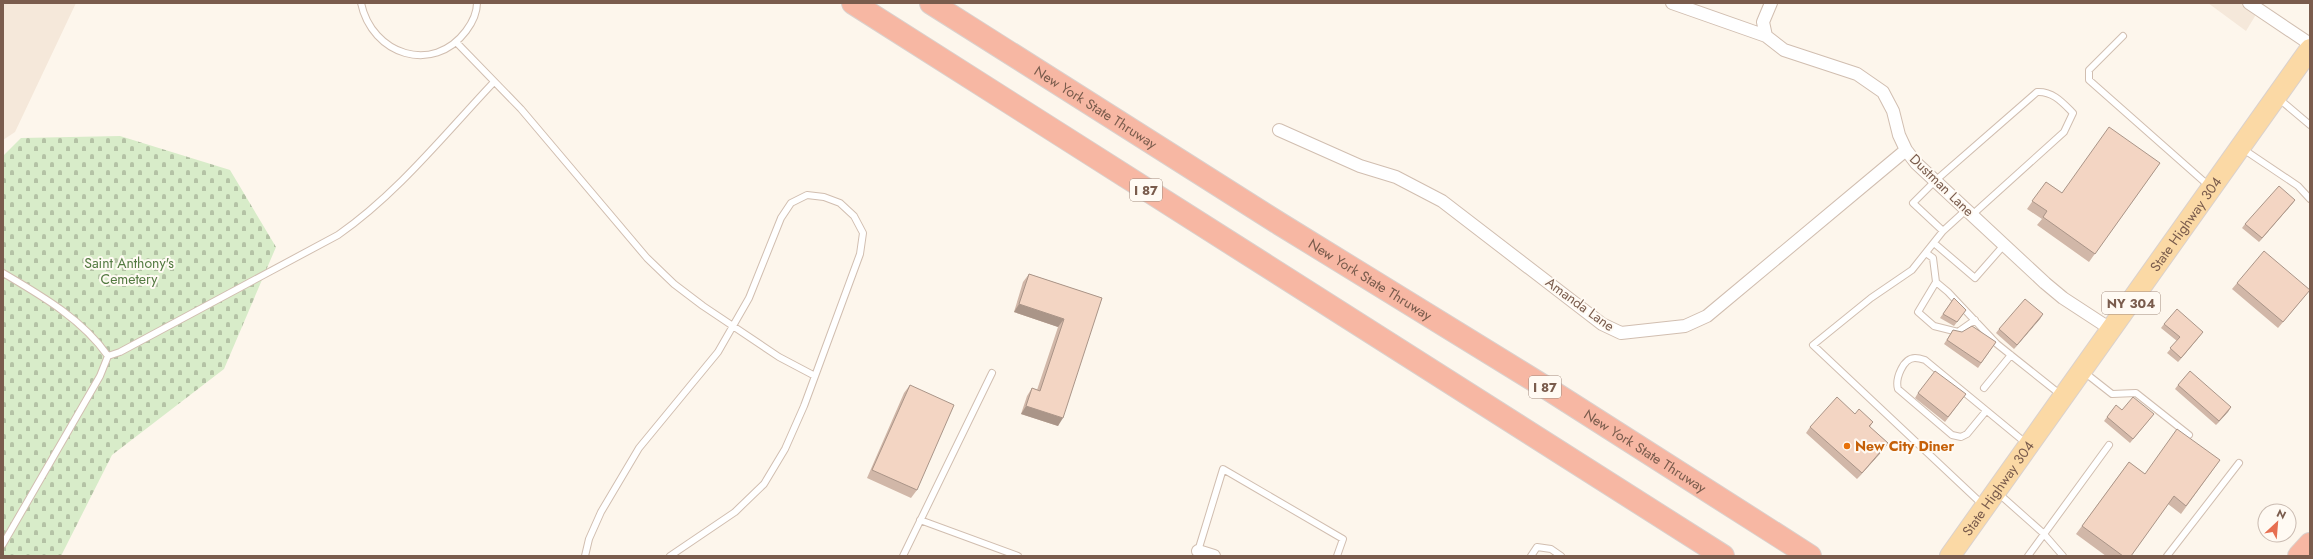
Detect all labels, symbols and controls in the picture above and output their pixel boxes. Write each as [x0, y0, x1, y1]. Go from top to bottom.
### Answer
street label: New York State Thruway [1030, 61, 1162, 154]
street label: Dustman Lane [1905, 149, 1979, 221]
street label: State Highway 304 [2145, 173, 2226, 276]
road number: I 87 [1130, 179, 1162, 201]
street label: New York State Thruway [1305, 234, 1437, 326]
park label: Saint Anthony's Cemetery [84, 253, 174, 289]
street label: Amanda Lane [1541, 272, 1619, 336]
road number: NY 304 [2102, 292, 2160, 314]
road number: I 87 [1529, 376, 1561, 398]
street label: New York State Thruway [1580, 404, 1711, 498]
place label: New City Diner [1855, 436, 1955, 456]
street label: State Highway 304 [1957, 437, 2039, 540]
marker: New City Diner [1842, 441, 1852, 451]
north arrow [2257, 503, 2297, 543]
text: N [2274, 505, 2289, 523]

